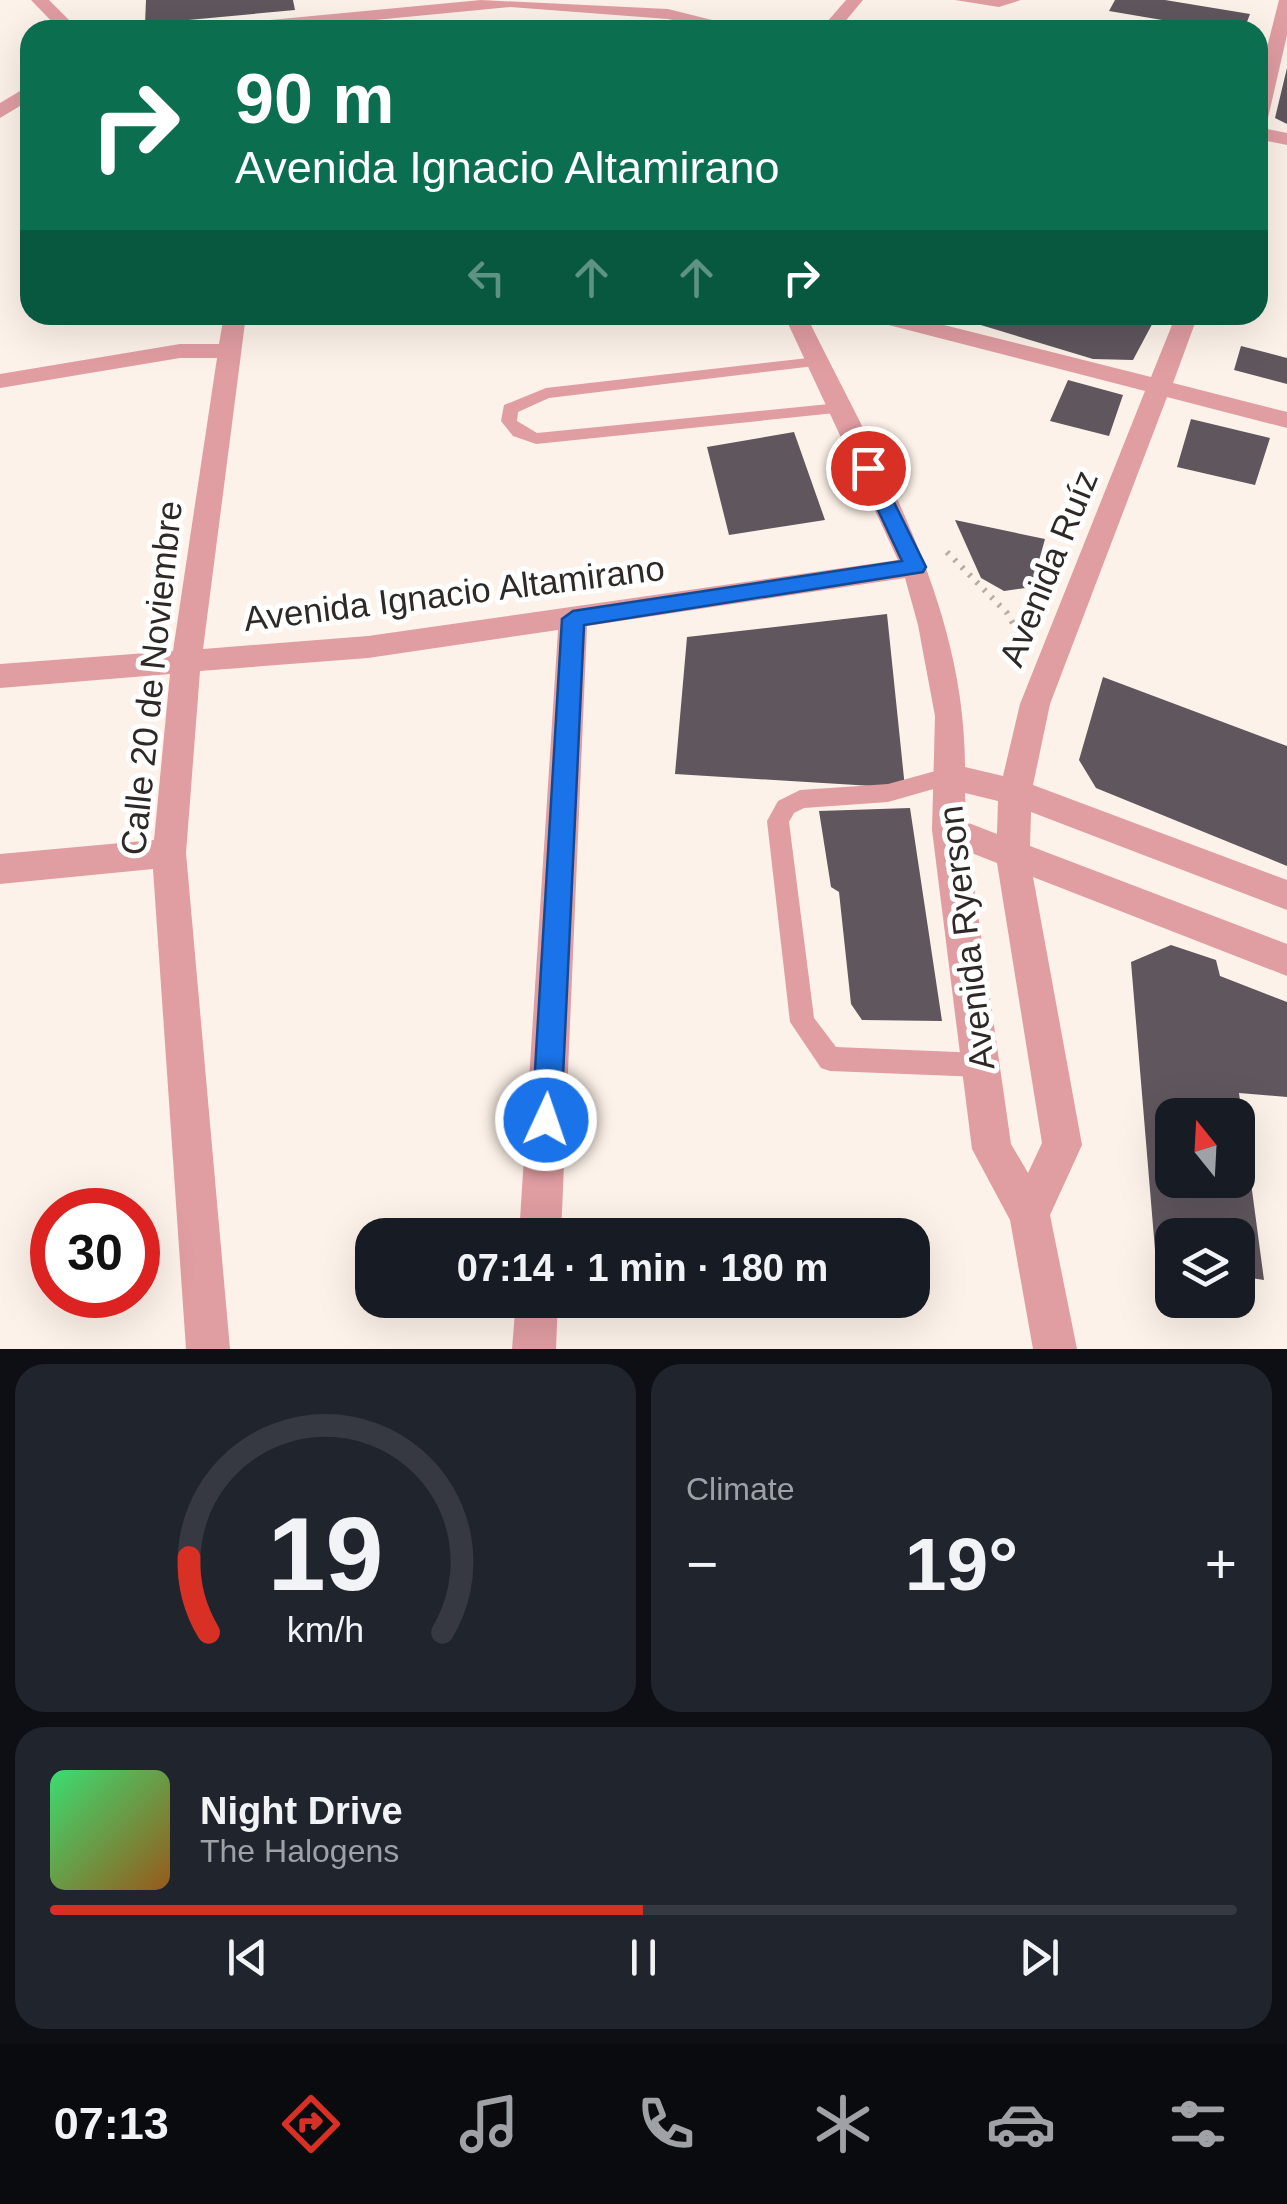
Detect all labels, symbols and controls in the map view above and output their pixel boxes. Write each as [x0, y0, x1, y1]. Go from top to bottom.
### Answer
icon: right [70, 60, 200, 190]
text: 90 m [235, 60, 395, 138]
text: Avenida Ignacio Altamirano [235, 142, 780, 193]
icon: left [459, 250, 514, 305]
icon: ahead [564, 250, 619, 305]
icon: ahead [669, 250, 724, 305]
icon: right [774, 250, 829, 305]
pin [826, 426, 911, 511]
icon: arrive [841, 441, 896, 496]
street label: Avenida Ruíz [991, 464, 1105, 672]
street label: Calle 20 de Noviembre [113, 499, 189, 857]
street label: Avenida Ignacio Altamirano [241, 548, 667, 638]
street label: Avenida Ryerson [930, 804, 1002, 1072]
position arrow [494, 1068, 598, 1172]
north arrow [1155, 1098, 1255, 1198]
map controls [1155, 1098, 1255, 1318]
speed limit sign: 30 [30, 1188, 160, 1318]
button: layers [1155, 1218, 1255, 1318]
text: 07:14 · 1 min · 180 m [457, 1247, 828, 1289]
text: Climate [686, 1471, 794, 1507]
text: 19 [268, 1496, 383, 1612]
text: 19° [905, 1522, 1018, 1606]
text: − [686, 1533, 718, 1595]
text: + [1205, 1533, 1237, 1595]
text: km/h [287, 1610, 364, 1650]
text: Night Drive [200, 1790, 403, 1832]
text: The Halogens [200, 1833, 399, 1869]
icon: previous [220, 1930, 275, 1985]
icon: pause [616, 1930, 671, 1985]
icon: next [1012, 1930, 1067, 1985]
icon: directions [276, 2089, 346, 2159]
icon: music [454, 2089, 524, 2159]
icon: phone [631, 2089, 701, 2159]
icon: climate [808, 2089, 878, 2159]
icon: car [986, 2089, 1056, 2159]
icon: filters [1163, 2089, 1233, 2159]
text: 07:13 [54, 2098, 169, 2149]

